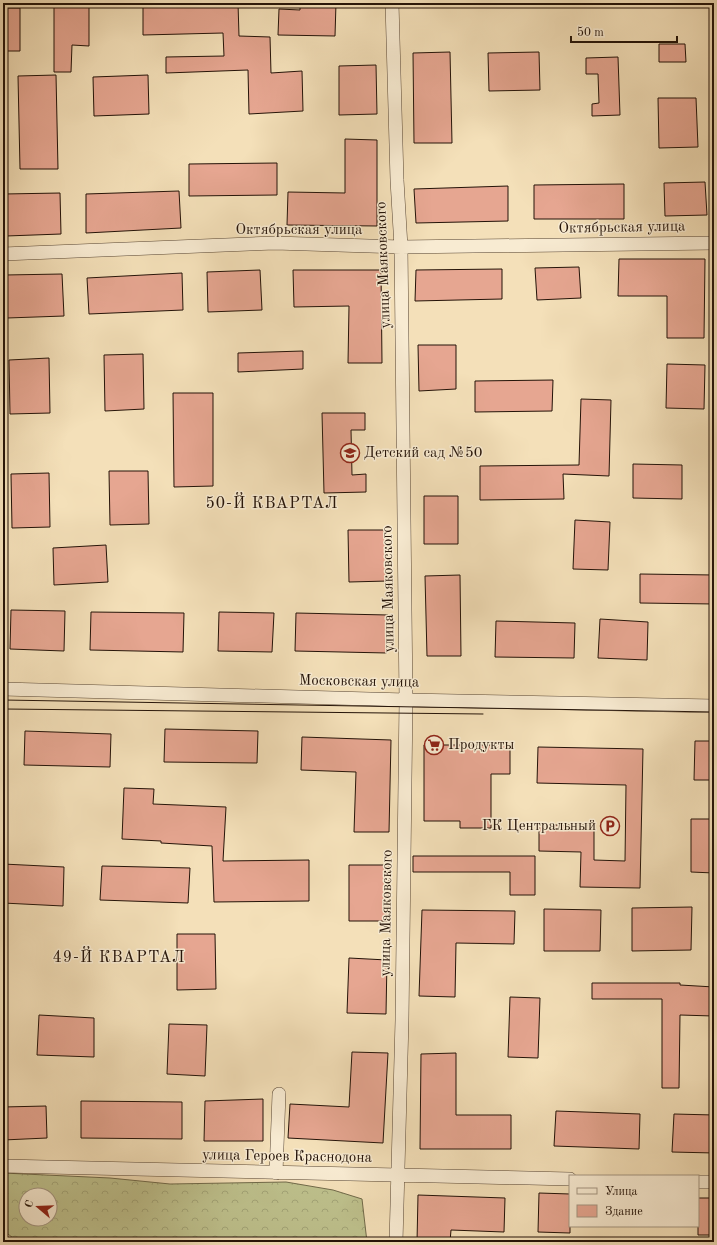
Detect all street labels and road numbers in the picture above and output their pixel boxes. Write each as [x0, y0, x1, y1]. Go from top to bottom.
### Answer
street label: улица Маяковского [374, 201, 394, 329]
street label: Октябрьская улица [558, 219, 686, 237]
street label: Октябрьская улица [236, 223, 363, 238]
street label: улица Маяковского [380, 525, 398, 653]
street label: Московская улица [299, 673, 420, 691]
street label: улица Маяковского [378, 849, 396, 977]
street label: улица Героев Краснодона [202, 1148, 373, 1166]

